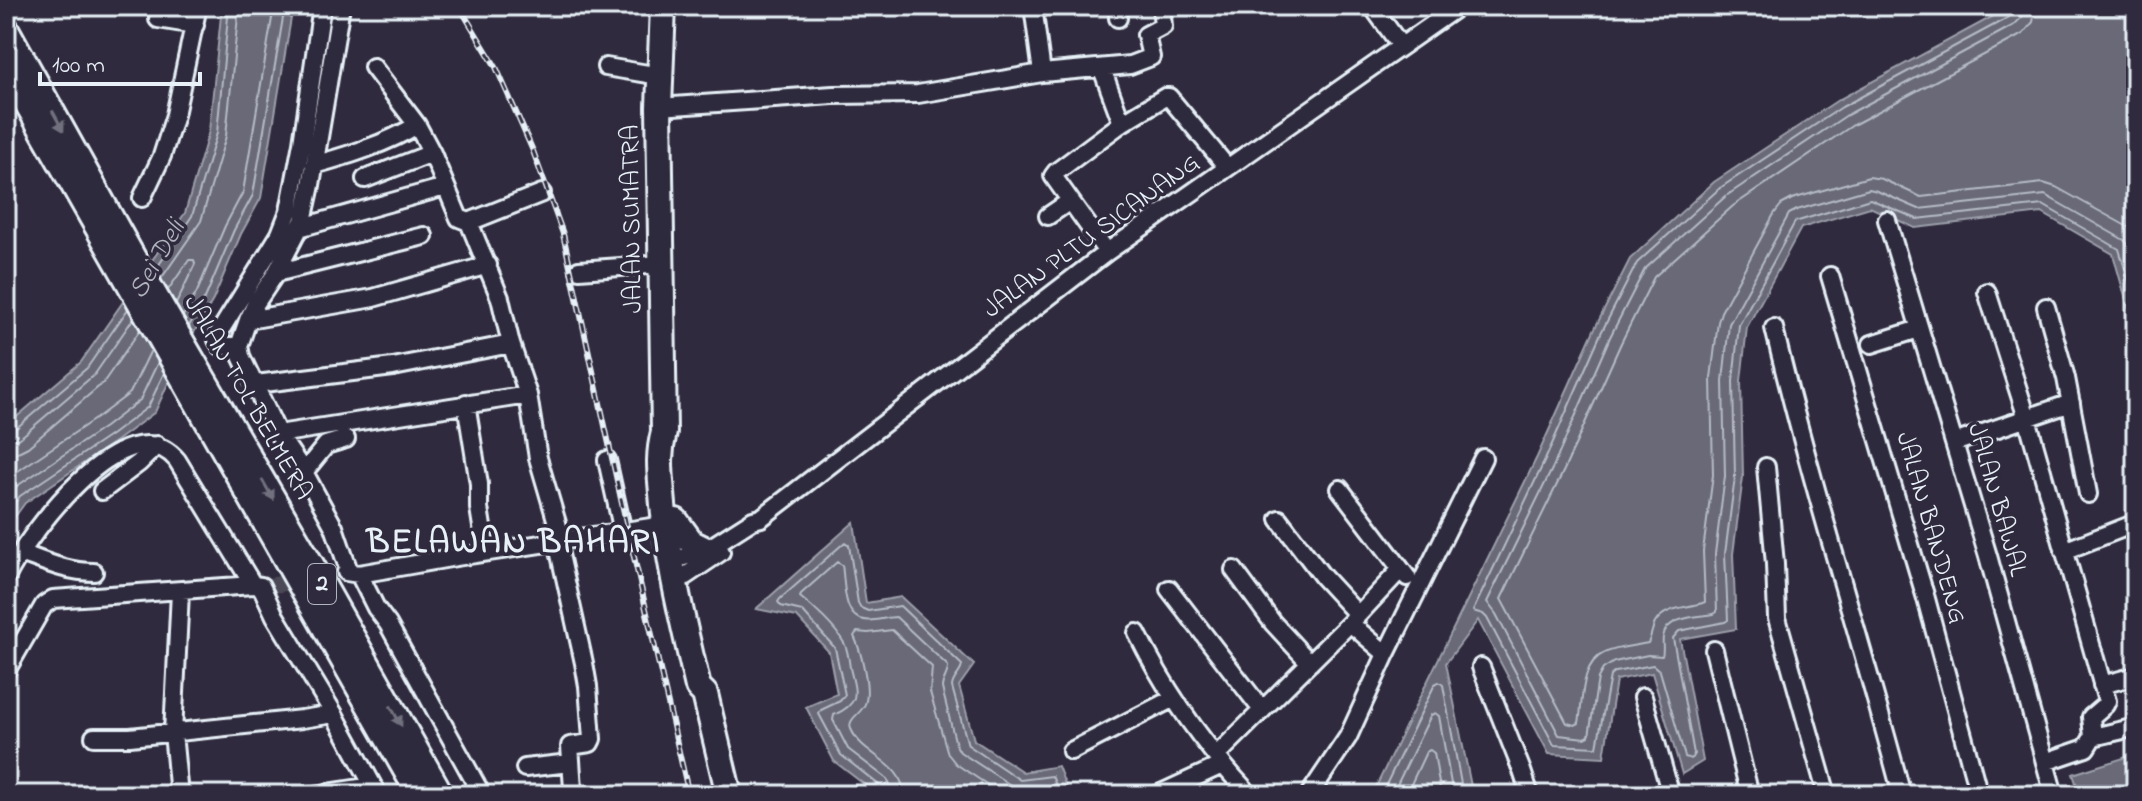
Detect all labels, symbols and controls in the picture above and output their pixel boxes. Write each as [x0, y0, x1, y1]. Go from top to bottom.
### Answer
scale bar [40, 36, 200, 86]
text: 100 m [52, 49, 105, 84]
one-way arrow [51, 110, 65, 133]
street label: JALAN SUMATRA [612, 124, 654, 314]
street label: JALAN PLTU SICANANG [976, 145, 1208, 329]
water label: Sei Deli [119, 210, 199, 307]
street label: JALAN TOL BELMERA [173, 288, 321, 508]
street label: JALAN BAWAL [1956, 419, 2036, 581]
street label: JALAN BANDENG [1884, 428, 1976, 628]
one-way arrow [261, 479, 275, 501]
district label: BELAWAN BAHARI [364, 519, 662, 569]
road number: 2 [308, 564, 336, 604]
one-way arrow [389, 705, 403, 727]

